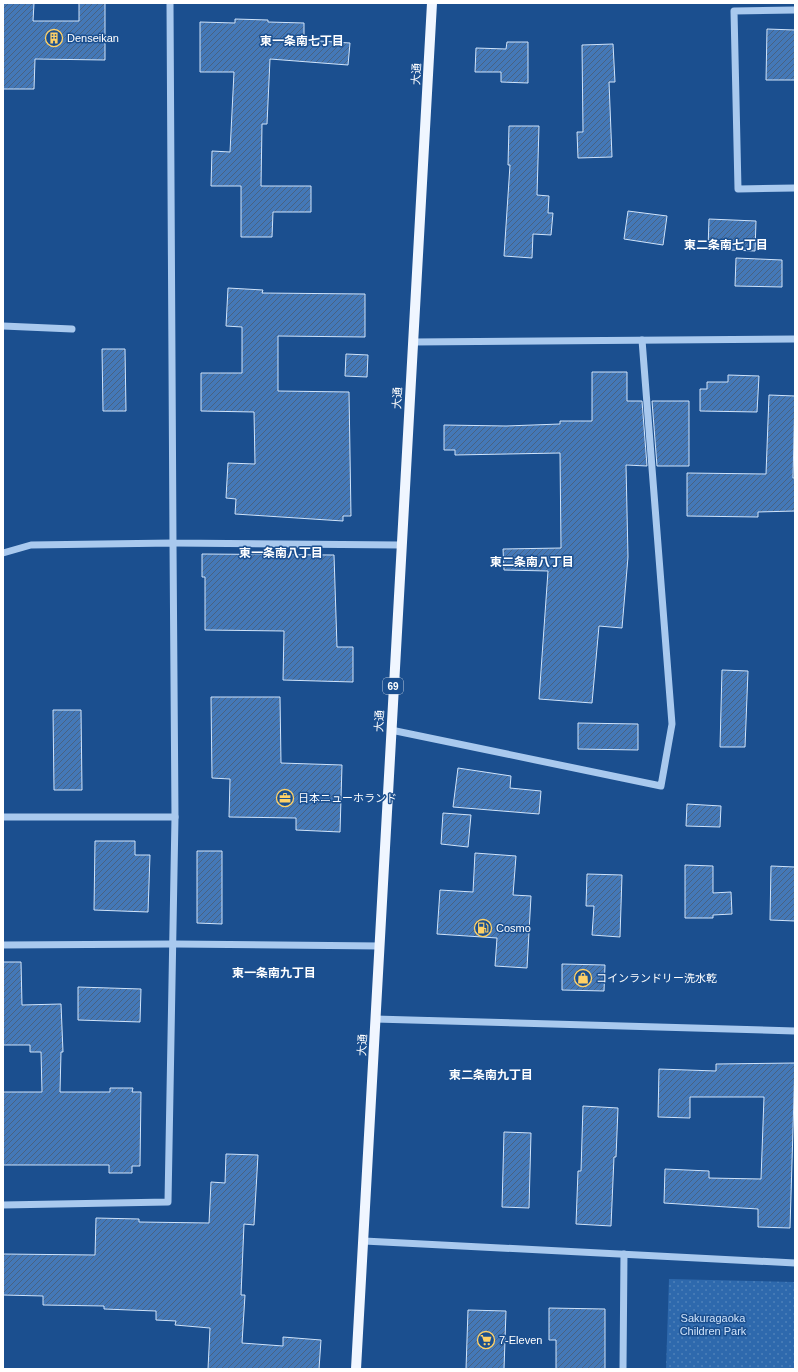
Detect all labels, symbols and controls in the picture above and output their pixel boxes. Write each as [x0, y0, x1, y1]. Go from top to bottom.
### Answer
building icon: Denseikan [44, 28, 64, 48]
place label: Denseikan [67, 32, 119, 44]
district label: 東一条南七丁目 [260, 34, 344, 48]
street label: 大通 [409, 63, 423, 85]
district label: 東二条南七丁目 [684, 238, 768, 252]
street label: 大通 [390, 387, 404, 409]
district label: 東一条南八丁目 [239, 546, 323, 560]
district label: 東二条南八丁目 [490, 555, 574, 569]
road number: 69 [383, 678, 403, 694]
street label: 大通 [372, 710, 386, 732]
office icon: 日本ニューホランド [275, 788, 295, 808]
place label: 日本ニューホランド [298, 792, 397, 804]
fuel station icon: Cosmo [473, 918, 493, 938]
place label: Cosmo [496, 922, 531, 934]
district label: 東一条南九丁目 [232, 966, 316, 980]
shop icon: コインランドリー洗水乾 [573, 968, 593, 988]
place label: コインランドリー洗水乾 [596, 972, 717, 984]
street label: 大通 [355, 1034, 369, 1056]
district label: 東二条南九丁目 [449, 1068, 533, 1082]
park label: Sakuragaoka Children Park [680, 1312, 747, 1337]
supermarket icon: 7-Eleven [476, 1330, 496, 1350]
place label: 7-Eleven [499, 1334, 542, 1346]

